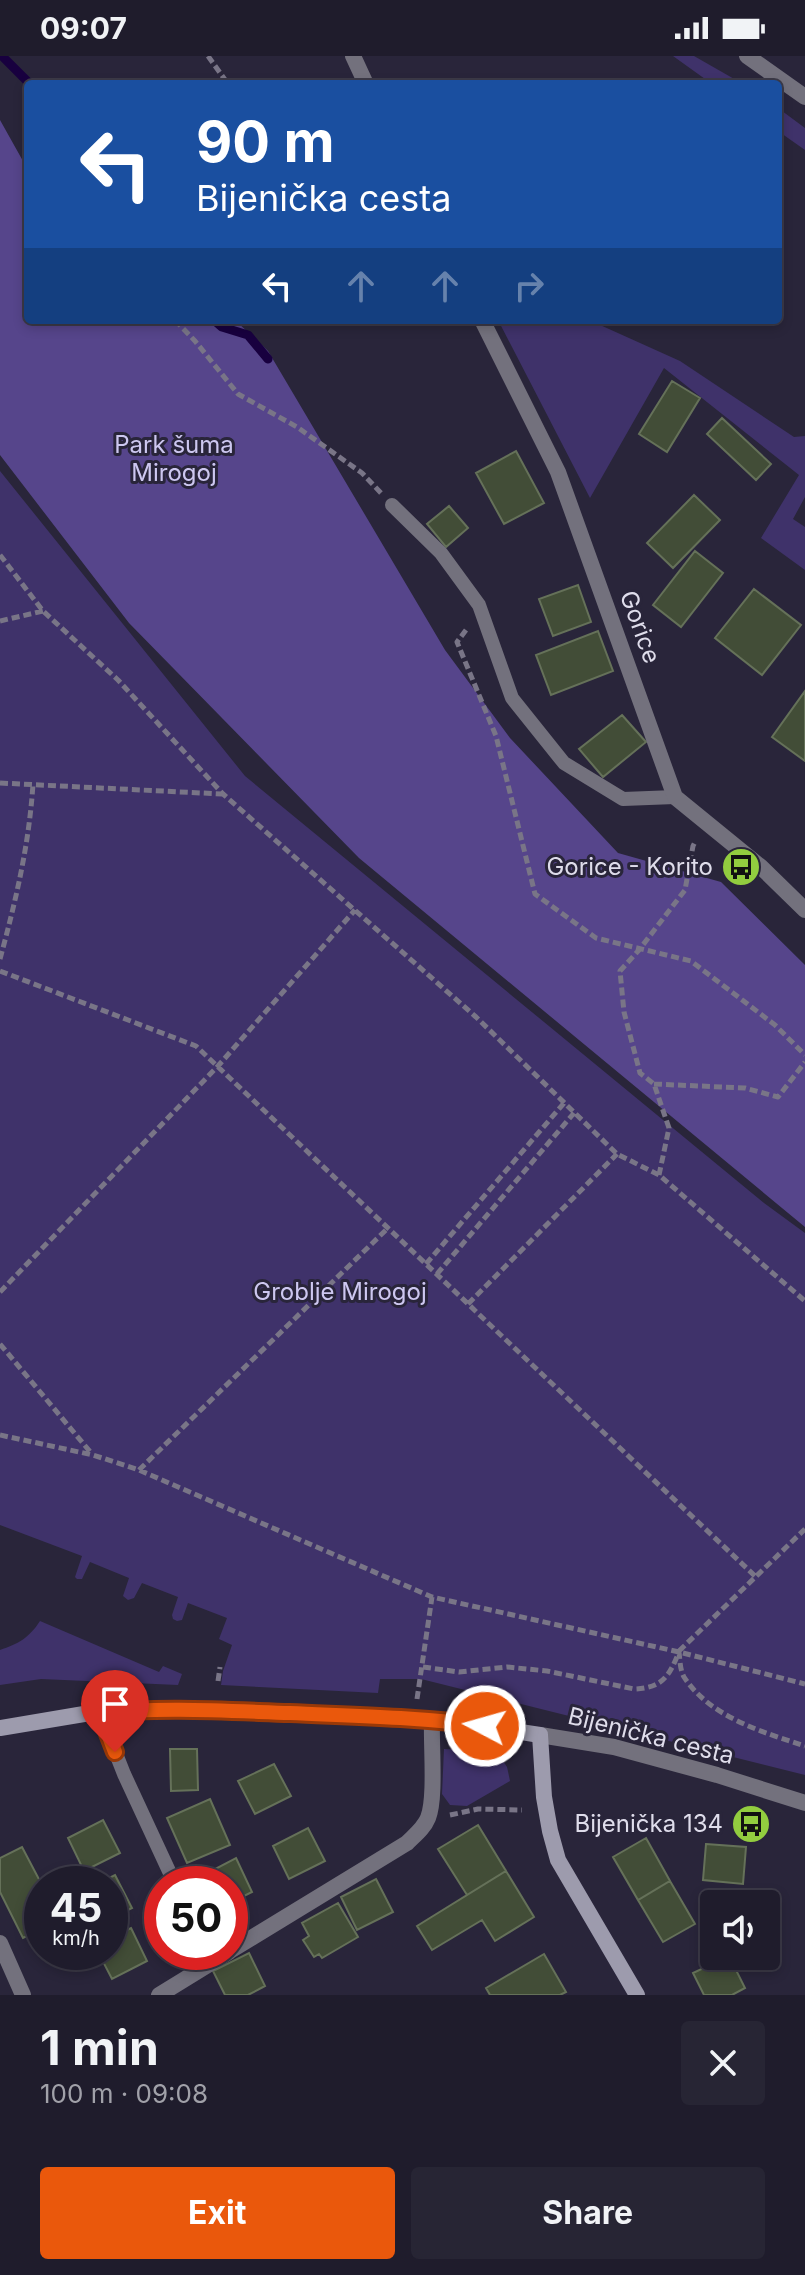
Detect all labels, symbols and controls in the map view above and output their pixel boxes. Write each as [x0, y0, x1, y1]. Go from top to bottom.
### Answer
text: 09:07 [40, 10, 127, 46]
text: 90 m [196, 108, 335, 176]
icon: left [64, 112, 168, 216]
text: Bijenička cesta [196, 176, 451, 220]
icon: left [255, 264, 299, 308]
icon: ahead [339, 264, 383, 308]
icon: ahead [423, 264, 467, 308]
icon: right [507, 264, 551, 308]
park label: Park šuma Mirogoj [114, 430, 234, 487]
street label: Gorice [614, 587, 667, 667]
bus stop icon: Gorice - Korito [720, 846, 762, 888]
place label: Gorice - Korito [546, 852, 713, 881]
park label: Groblje Mirogoj [253, 1277, 427, 1306]
pin [81, 1670, 149, 1752]
icon: arrive [93, 1682, 137, 1726]
position arrow [443, 1684, 527, 1768]
street label: Bijenička cesta [565, 1701, 737, 1770]
bus stop icon: Bijenička 134 [730, 1803, 772, 1845]
place label: Bijenička 134 [574, 1809, 723, 1838]
speed limit sign: 50 [144, 1866, 248, 1970]
text: 45 [50, 1883, 102, 1932]
map controls [700, 1890, 780, 1970]
button: sound [700, 1890, 780, 1970]
text: km/h [52, 1926, 100, 1950]
text: 1 min [40, 2018, 159, 2077]
button: close [681, 2021, 765, 2105]
text: 100 m · 09:08 [40, 2078, 208, 2109]
button: Exit [40, 2167, 395, 2259]
button: Share [411, 2167, 765, 2259]

